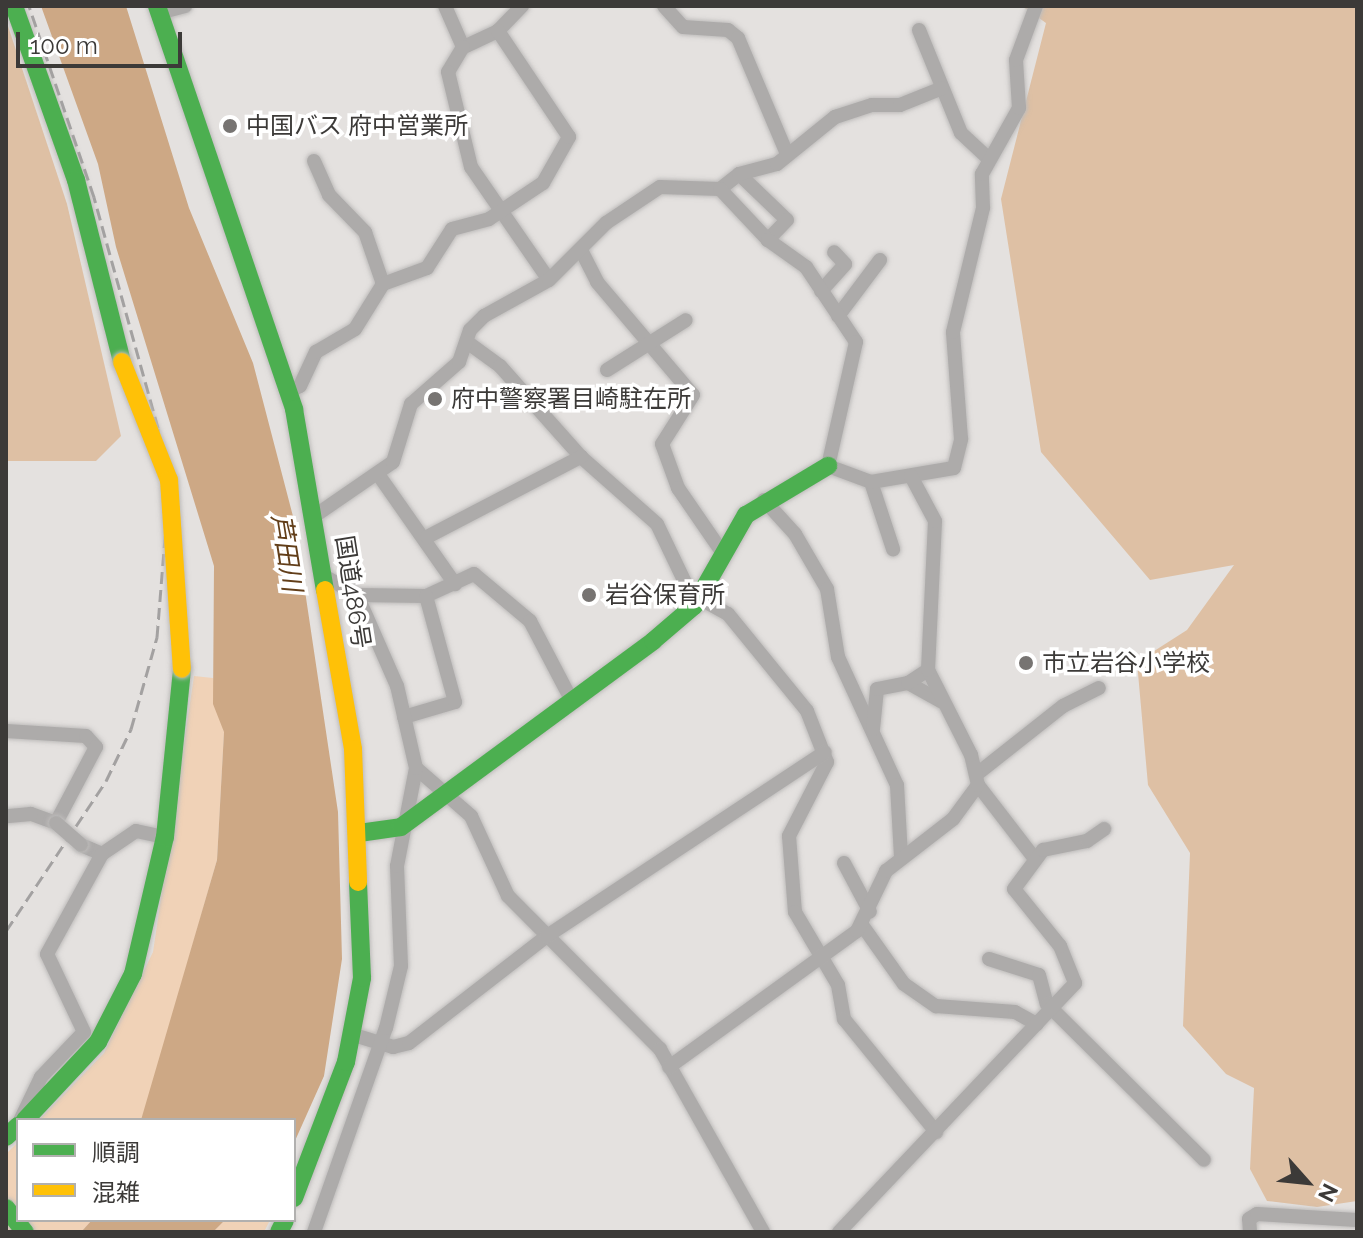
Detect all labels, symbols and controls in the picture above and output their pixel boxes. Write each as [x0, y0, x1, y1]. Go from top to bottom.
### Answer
scale bar [20, 16, 186, 66]
text: 100 m [30, 31, 98, 60]
place label: 中国バス 府中営業所 [246, 112, 468, 140]
marker: 中国バス 府中営業所 [221, 117, 239, 135]
place label: 府中警察署目崎駐在所 [451, 385, 691, 413]
marker: 府中警察署目崎駐在所 [426, 390, 444, 408]
water label: 芦田川 [264, 512, 308, 594]
street label: 国道486号 [330, 534, 376, 650]
place label: 岩谷保育所 [605, 581, 725, 609]
marker: 岩谷保育所 [580, 586, 598, 604]
place label: 市立岩谷小学校 [1042, 649, 1210, 677]
marker: 市立岩谷小学校 [1017, 654, 1035, 672]
legend [16, 1118, 296, 1222]
text: 順調 [92, 1138, 140, 1167]
north arrow [1267, 1142, 1347, 1222]
text: 混雑 [92, 1178, 140, 1207]
text: N [1313, 1180, 1344, 1206]

